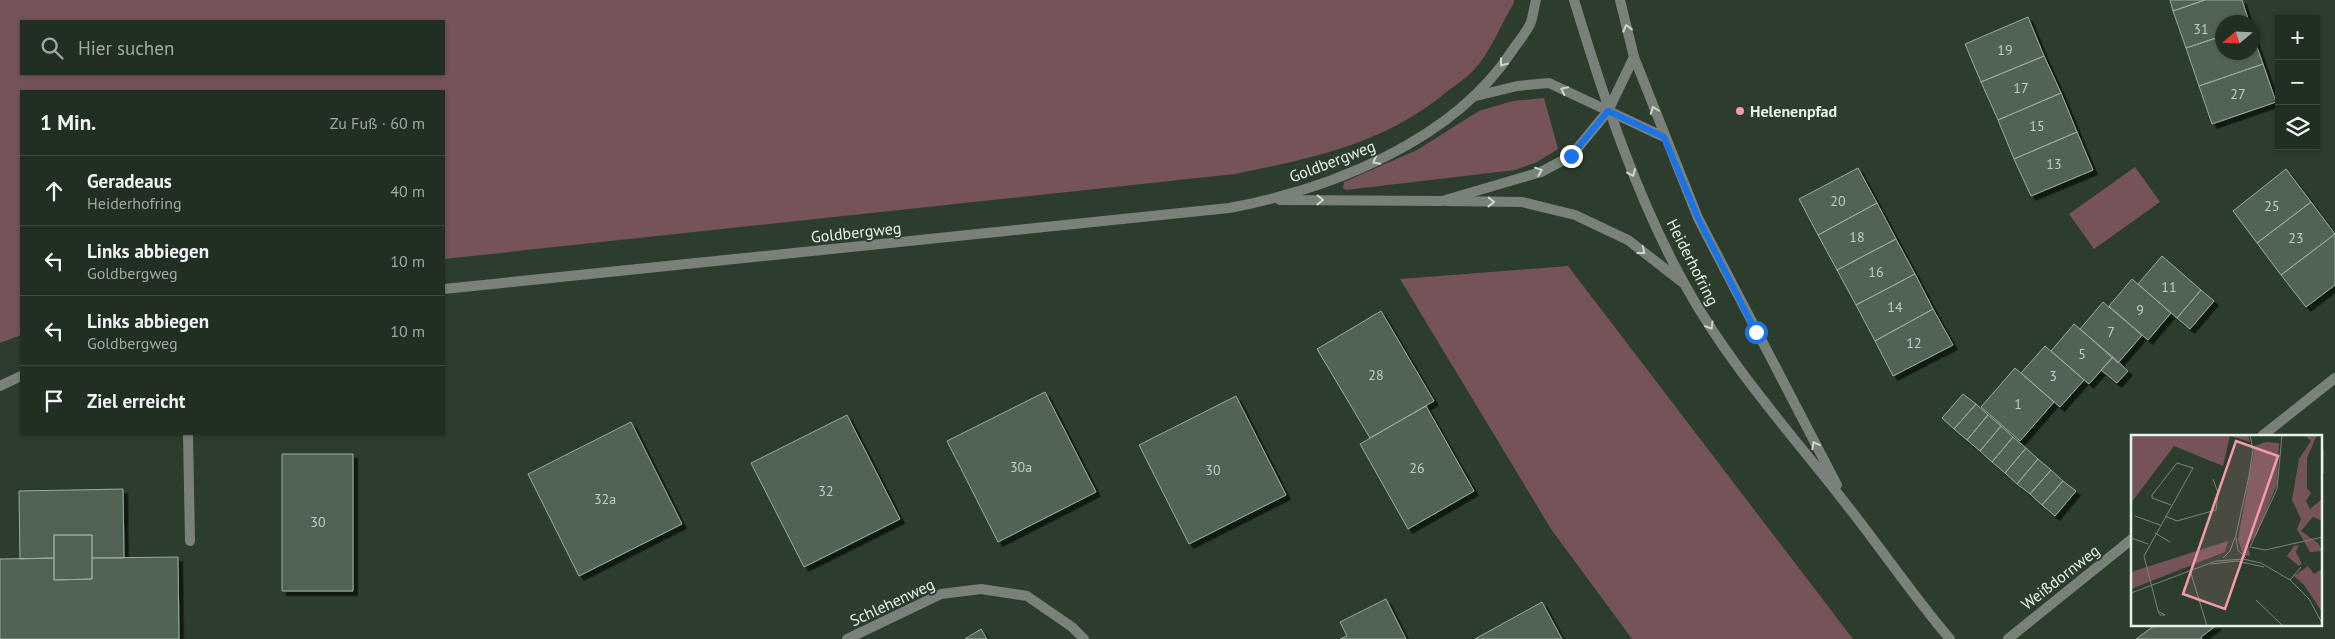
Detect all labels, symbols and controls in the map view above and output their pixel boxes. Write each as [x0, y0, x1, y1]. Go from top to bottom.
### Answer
north arrow [2215, 15, 2260, 60]
map controls [2275, 15, 2320, 150]
button: + [2275, 15, 2320, 60]
search box [20, 20, 445, 75]
house number: 31 [2193, 20, 2209, 38]
one-way arrow [1622, 24, 1633, 33]
icon: search [38, 34, 66, 62]
text: Hier suchen [78, 36, 174, 60]
house number: 19 [1997, 41, 2013, 59]
one-way arrow [1500, 58, 1509, 67]
button: − [2275, 60, 2320, 105]
house number: 17 [2013, 79, 2029, 97]
house number: 27 [2230, 85, 2246, 103]
one-way arrow [1560, 86, 1569, 96]
place label: Helenenpfad [1750, 101, 1837, 121]
marker: Helenenpfad [1734, 105, 1746, 117]
button: layers [2275, 105, 2320, 150]
one-way arrow [1650, 106, 1660, 115]
text: 1 Min. [40, 109, 96, 136]
text: Zu Fuß · 60 m [330, 113, 425, 133]
house number: 15 [2029, 117, 2045, 135]
street label: Goldbergweg [1286, 135, 1378, 187]
route end [1560, 145, 1583, 168]
one-way arrow [1372, 155, 1381, 165]
house number: 13 [2046, 155, 2062, 173]
one-way arrow [1534, 167, 1543, 178]
one-way arrow [1626, 168, 1636, 177]
text: Geradeaus [87, 169, 172, 193]
icon: ahead [40, 177, 68, 205]
text: 40 m [390, 181, 425, 201]
house number: 20 [1830, 192, 1846, 210]
text: Heiderhofring [87, 193, 182, 213]
one-way arrow [1316, 195, 1324, 205]
one-way arrow [1488, 197, 1495, 207]
house number: 25 [2264, 197, 2280, 215]
street label: Heiderhofring [1663, 215, 1723, 309]
street label: Goldbergweg [810, 217, 902, 247]
house number: 18 [1849, 228, 1865, 246]
house number: 23 [2288, 229, 2304, 247]
text: Links abbiegen [87, 239, 209, 263]
one-way arrow [1637, 246, 1646, 255]
icon: left [40, 247, 68, 275]
text: 10 m [390, 251, 425, 271]
text: Goldbergweg [87, 263, 178, 283]
house number: 16 [1868, 263, 1884, 281]
house number: 11 [2161, 278, 2177, 296]
house number: 14 [1887, 298, 1903, 316]
house number: 9 [2136, 301, 2144, 319]
text: Links abbiegen [87, 309, 209, 333]
icon: left [40, 317, 68, 345]
text: 10 m [390, 321, 425, 341]
one-way arrow [1703, 321, 1713, 330]
route start [1745, 321, 1768, 344]
house number: 7 [2107, 323, 2115, 341]
text: Goldbergweg [87, 333, 178, 353]
house number: 12 [1906, 334, 1922, 352]
house number: 5 [2078, 345, 2086, 363]
house number: 28 [1368, 366, 1384, 384]
house number: 3 [2049, 367, 2057, 385]
icon: arrive [40, 387, 68, 415]
text: Ziel erreicht [87, 389, 185, 413]
house number: 1 [2014, 395, 2022, 413]
inset map [2131, 435, 2322, 626]
one-way arrow [1812, 441, 1822, 450]
house number: 30a [1010, 458, 1032, 476]
house number: 26 [1409, 459, 1425, 477]
house number: 30 [1205, 461, 1221, 479]
house number: 32 [818, 482, 834, 500]
house number: 32a [594, 490, 616, 508]
house number: 30 [310, 513, 326, 531]
street label: Weißdornweg [2017, 540, 2103, 614]
street label: Schlehenweg [847, 574, 937, 630]

